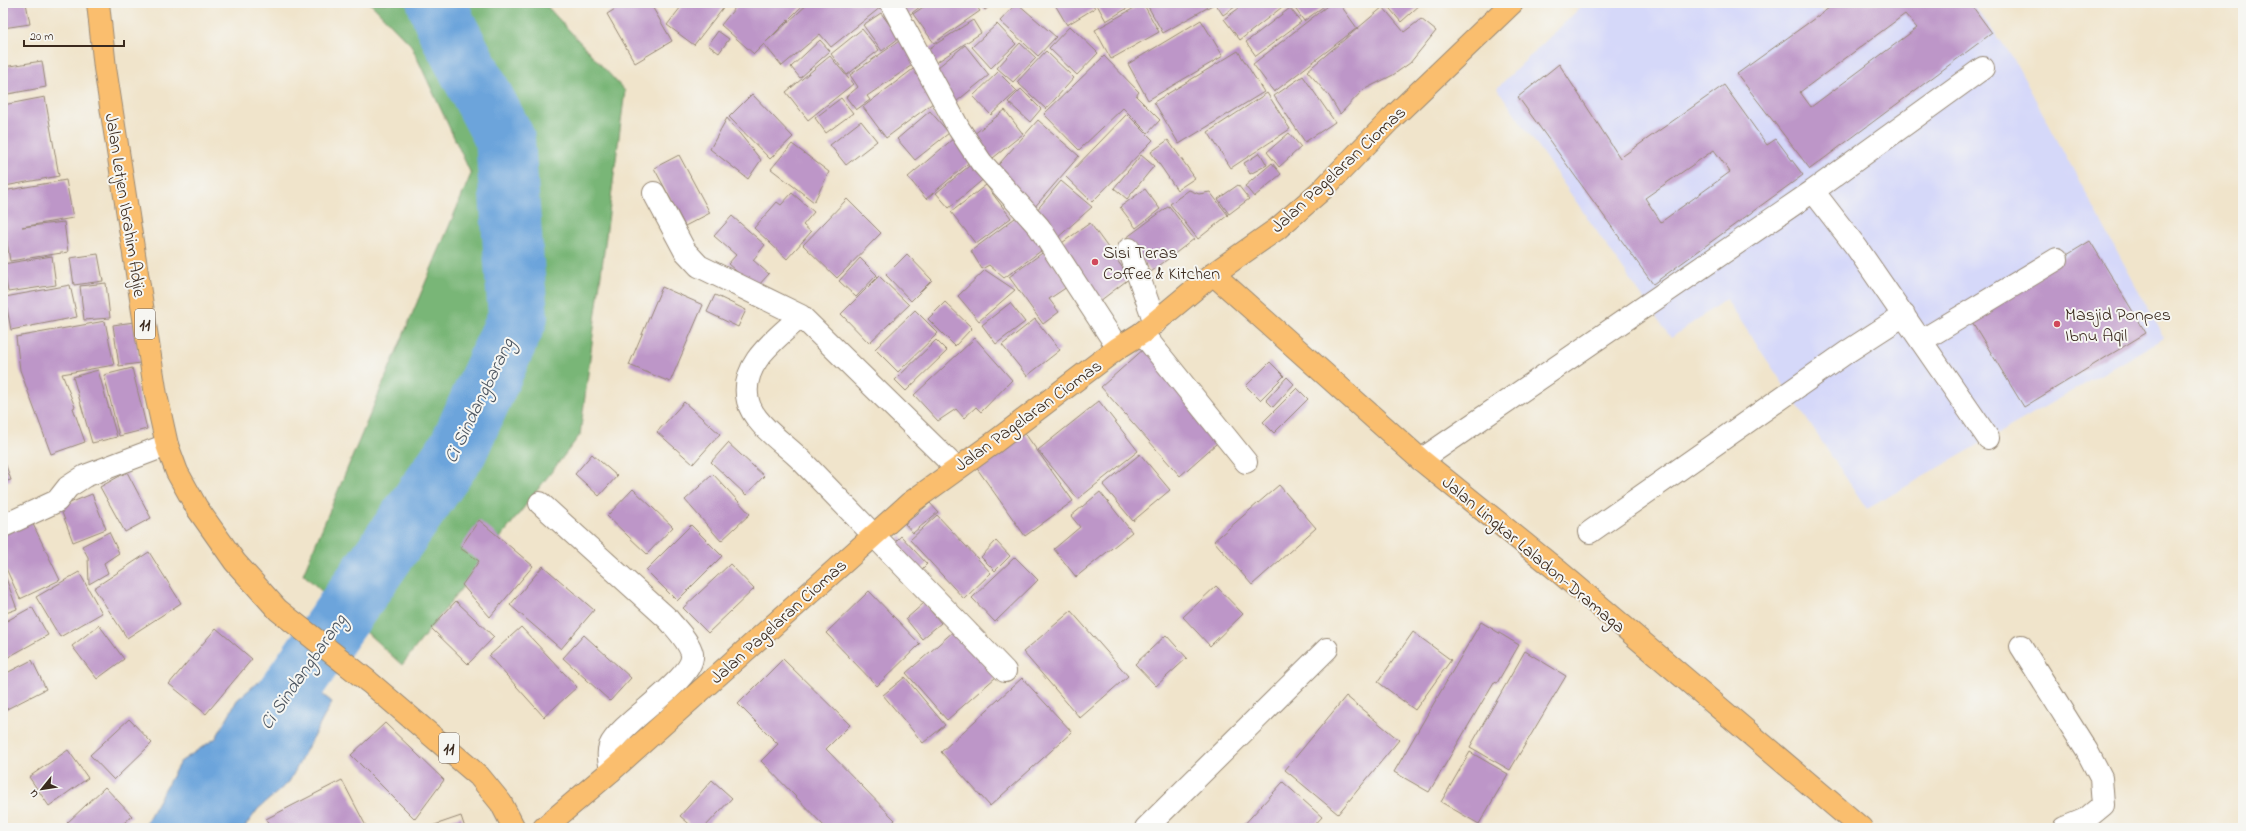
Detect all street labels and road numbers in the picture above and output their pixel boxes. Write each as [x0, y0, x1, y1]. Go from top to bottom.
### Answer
street label: Jalan Pagelaran Ciomas [1266, 101, 1413, 241]
street label: Jalan Letjen Ibrahim Adjie [97, 112, 152, 300]
road number: 11 [135, 309, 155, 339]
street label: Jalan Pagelaran Ciomas [950, 354, 1109, 480]
street label: Jalan Lingkar Laladon-Dramaga [1435, 471, 1630, 641]
street label: Jalan Pagelaran Ciomas [705, 554, 854, 692]
road number: 11 [439, 733, 459, 763]

